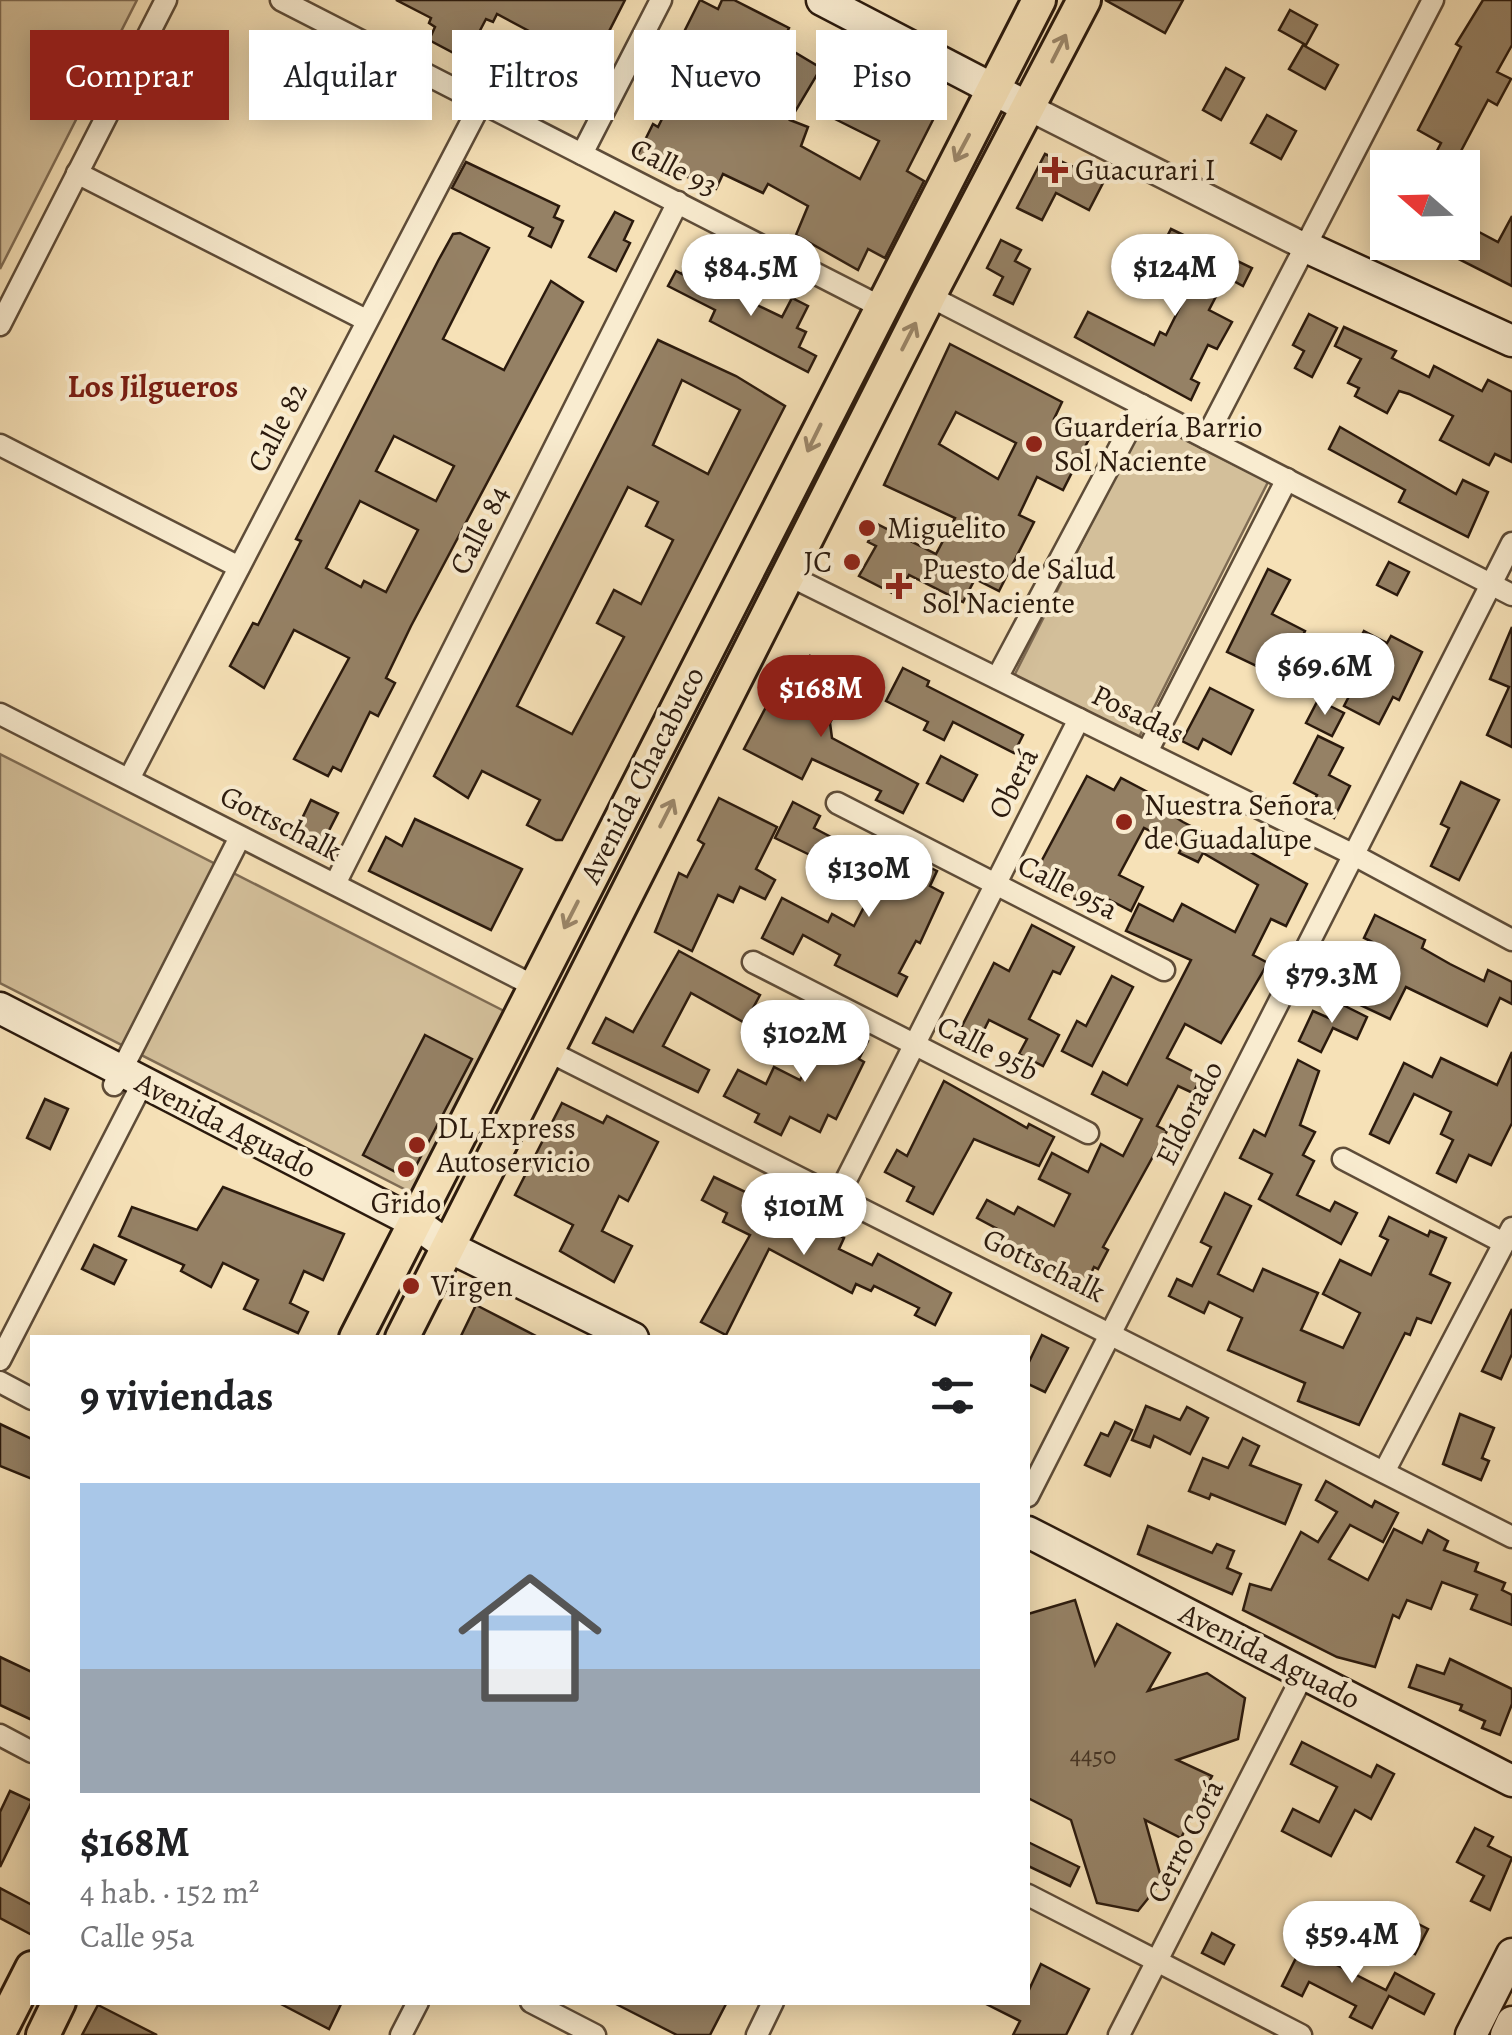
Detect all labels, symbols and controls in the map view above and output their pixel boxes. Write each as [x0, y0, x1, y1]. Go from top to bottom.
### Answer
chip: Comprar [30, 30, 229, 120]
chip: Alquilar [249, 30, 432, 120]
chip: Filtros [452, 30, 614, 120]
chip: Nuevo [634, 30, 796, 120]
chip: Piso [816, 30, 947, 120]
one-way arrow [1050, 33, 1069, 63]
street label: Calle 93 [624, 128, 724, 206]
one-way arrow [951, 133, 971, 163]
place label: Guacurari I [1075, 150, 1215, 190]
north arrow [1370, 150, 1480, 260]
map controls [1370, 150, 1480, 260]
marker: Guacurari I [1044, 159, 1066, 181]
pin: $84.5M [670, 234, 832, 319]
pin: $124M [1105, 234, 1245, 319]
text: $84.5M [704, 244, 798, 288]
text: $124M [1133, 244, 1217, 288]
one-way arrow [900, 321, 919, 351]
district label: Los Jilgueros [68, 364, 238, 408]
street label: Calle 82 [237, 375, 317, 479]
place label: Guardería Barrio Sol Naciente [1054, 407, 1263, 481]
one-way arrow [804, 423, 823, 452]
marker: Guardería Barrio Sol Naciente [1023, 433, 1045, 455]
street label: Calle 84 [440, 479, 518, 581]
place label: Miguelito [887, 508, 1006, 548]
marker: Miguelito [856, 517, 878, 539]
place label: JC [803, 542, 832, 582]
place label: Puesto de Salud Sol Naciente [922, 549, 1116, 623]
marker: JC [841, 551, 863, 573]
marker: Puesto de Salud Sol Naciente [886, 573, 912, 599]
pin: $69.6M [1244, 633, 1406, 718]
text: $69.6M [1277, 643, 1373, 687]
pin: $168M [751, 655, 891, 740]
street label: Avenida Chacabuco [570, 660, 714, 891]
text: $168M [779, 665, 863, 709]
street label: Posadas [1085, 674, 1191, 754]
street label: Oberá [978, 741, 1048, 825]
street label: Gottschalk [213, 775, 349, 871]
place label: Nuestra Señora de Guadalupe [1144, 785, 1334, 859]
one-way arrow [659, 799, 678, 829]
marker: Nuestra Señora de Guadalupe [1113, 811, 1135, 833]
pin: $130M [799, 835, 939, 920]
text: $130M [827, 845, 911, 889]
street label: Calle 95a [1011, 845, 1125, 929]
one-way arrow [561, 899, 580, 929]
pin: $79.3M [1251, 941, 1413, 1026]
text: $79.3M [1286, 951, 1378, 995]
pin: $102M [735, 1000, 875, 1085]
street label: Calle 95b [931, 1006, 1045, 1090]
text: $102M [763, 1010, 847, 1054]
street label: Eldorado [1146, 1054, 1232, 1172]
street label: Avenida Aguado [128, 1062, 323, 1188]
place label: DL Express Autoservicio [436, 1108, 590, 1182]
marker: DL Express Autoservicio [406, 1134, 428, 1156]
marker: Grido [395, 1158, 417, 1180]
pin: $101M [734, 1173, 874, 1258]
place label: Grido [371, 1183, 441, 1223]
text: $101M [764, 1183, 844, 1227]
street label: Gottschalk [976, 1218, 1112, 1312]
place label: Virgen [430, 1266, 513, 1306]
marker: Virgen [400, 1275, 422, 1297]
text: 9 viviendas [80, 1367, 273, 1424]
icon: filters [925, 1368, 980, 1423]
icon: home [440, 1548, 620, 1728]
street label: Avenida Aguado [1172, 1593, 1367, 1719]
house number: 4450 [1070, 1739, 1116, 1773]
street label: Cerro Corá [1137, 1772, 1233, 1910]
text: $168M [80, 1813, 190, 1870]
text: 4 hab. · 152 m² [80, 1870, 259, 1914]
pin: $59.4M [1271, 1901, 1433, 1986]
text: $59.4M [1305, 1911, 1399, 1955]
text: Calle 95a [80, 1914, 194, 1958]

